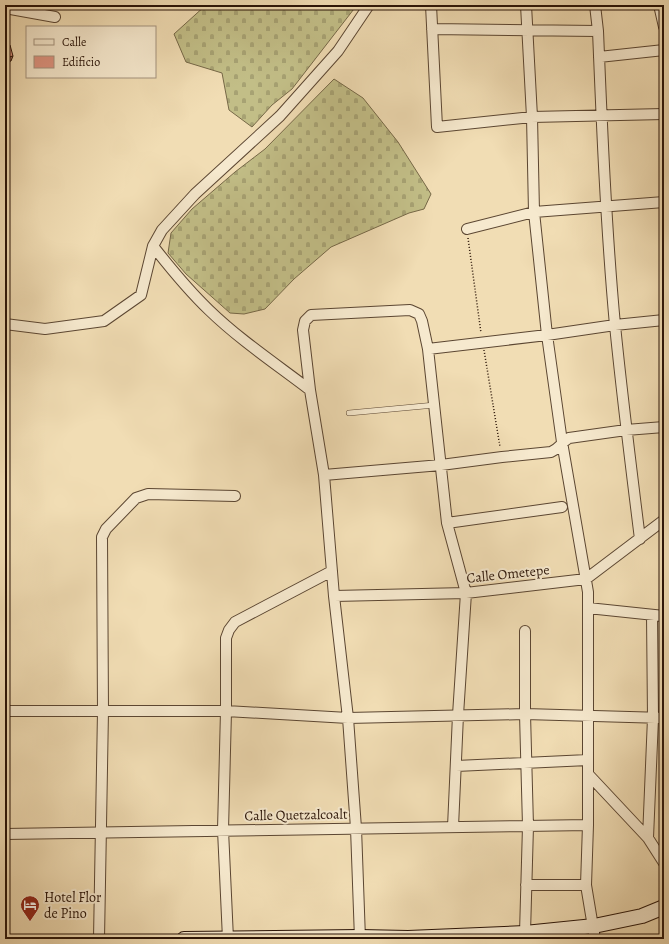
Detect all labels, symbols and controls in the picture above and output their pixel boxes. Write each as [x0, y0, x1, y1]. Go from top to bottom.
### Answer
legend [26, 26, 156, 78]
text: Calle [62, 34, 86, 50]
text: Edificio [62, 54, 100, 70]
street label: Calle Ometepe [466, 560, 550, 588]
street label: Calle Quetzalcoalt [244, 805, 348, 825]
place label: Hotel Flor de Pino [44, 888, 102, 923]
hotel icon: Hotel Flor de Pino [19, 894, 41, 922]

